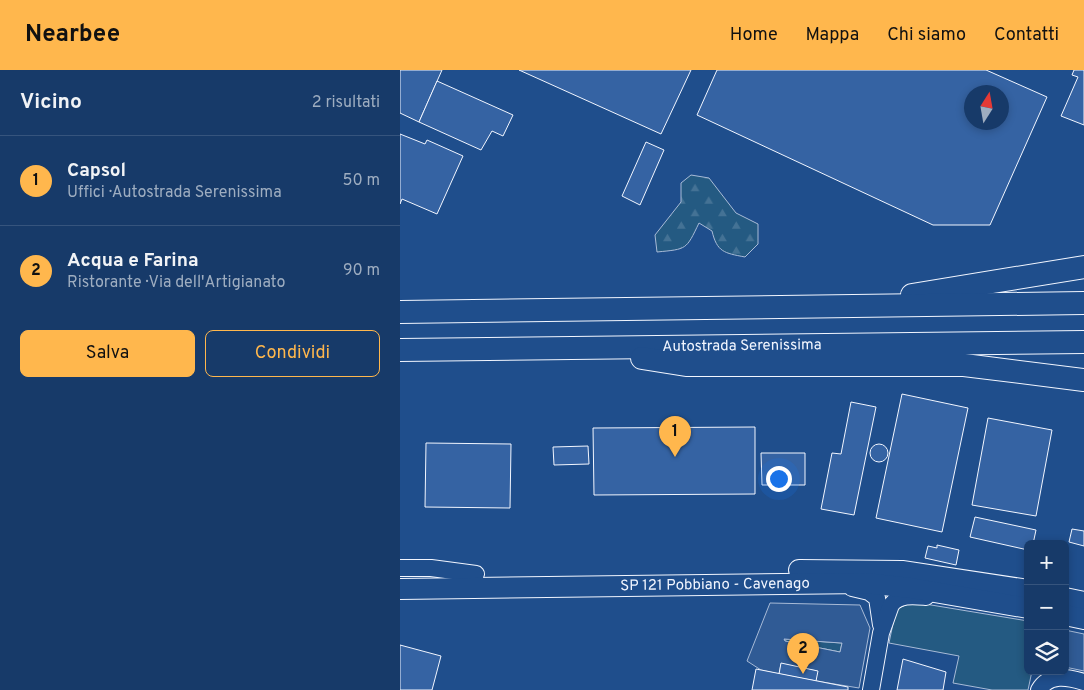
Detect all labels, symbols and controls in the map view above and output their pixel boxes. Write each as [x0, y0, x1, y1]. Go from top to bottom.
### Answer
text: Nearbee [25, 20, 120, 50]
text: Home [730, 24, 778, 47]
text: Mappa [806, 24, 859, 47]
text: Chi siamo [887, 24, 966, 47]
text: Contatti [994, 24, 1059, 47]
north arrow [964, 85, 1009, 130]
text: Vicino [20, 89, 82, 116]
text: 2 risultati [312, 93, 380, 113]
text: Capsol [67, 159, 126, 183]
text: 1 [33, 171, 39, 191]
text: 50 m [343, 171, 380, 191]
text: Uffici · Autostrada Serenissima [67, 183, 282, 203]
text: Acqua e Farina [67, 249, 199, 273]
text: 2 [31, 261, 41, 281]
text: 90 m [343, 261, 380, 281]
text: Ristorante · Via dell'Artigianato [67, 273, 285, 293]
button: Salva [20, 330, 195, 377]
button: Condividi [205, 330, 380, 377]
street label: Autostrada Serenissima [662, 336, 822, 356]
pin: 1 [659, 416, 691, 457]
your location [766, 466, 792, 492]
map controls [1024, 540, 1069, 675]
button: + [1024, 540, 1069, 585]
street label: SP 121 Pobbiano - Cavenago [620, 574, 810, 596]
button: − [1024, 585, 1069, 630]
button: layers [1024, 630, 1069, 675]
pin: 2 [787, 633, 819, 674]

